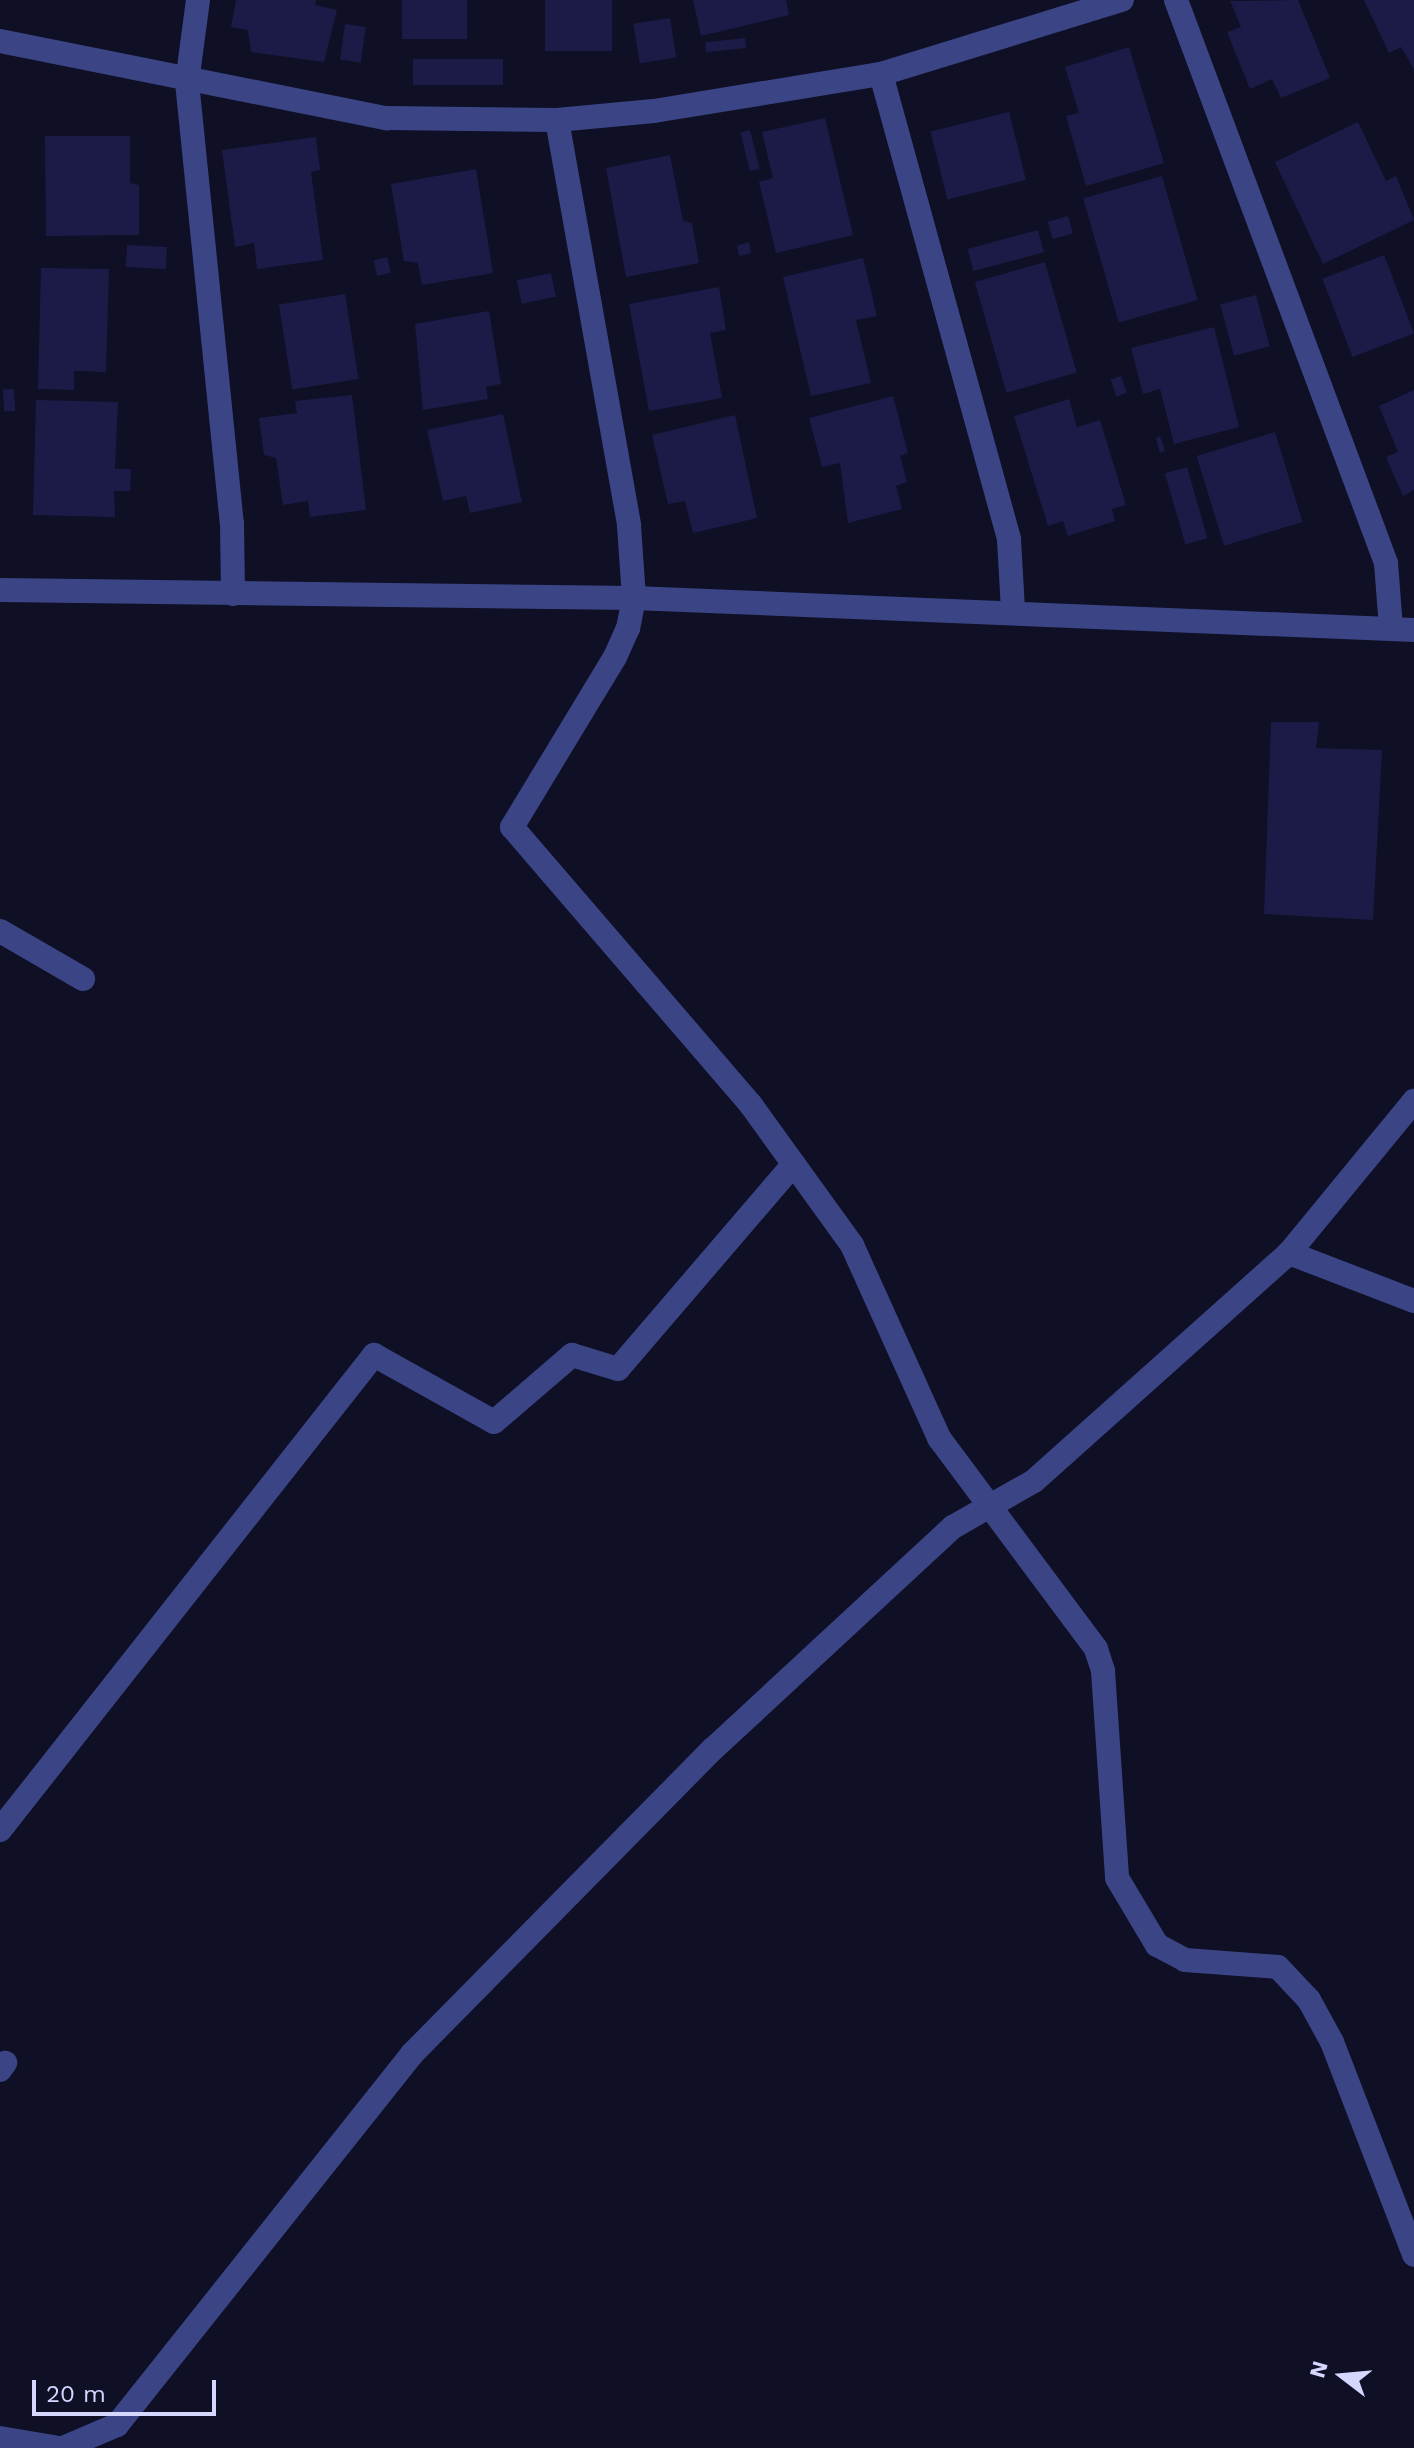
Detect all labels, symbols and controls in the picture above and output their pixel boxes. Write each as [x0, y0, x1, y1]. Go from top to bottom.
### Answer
north arrow [1302, 2336, 1382, 2416]
text: N [1304, 2358, 1333, 2381]
scale bar [36, 2364, 220, 2414]
text: 20 m [46, 2380, 106, 2408]

